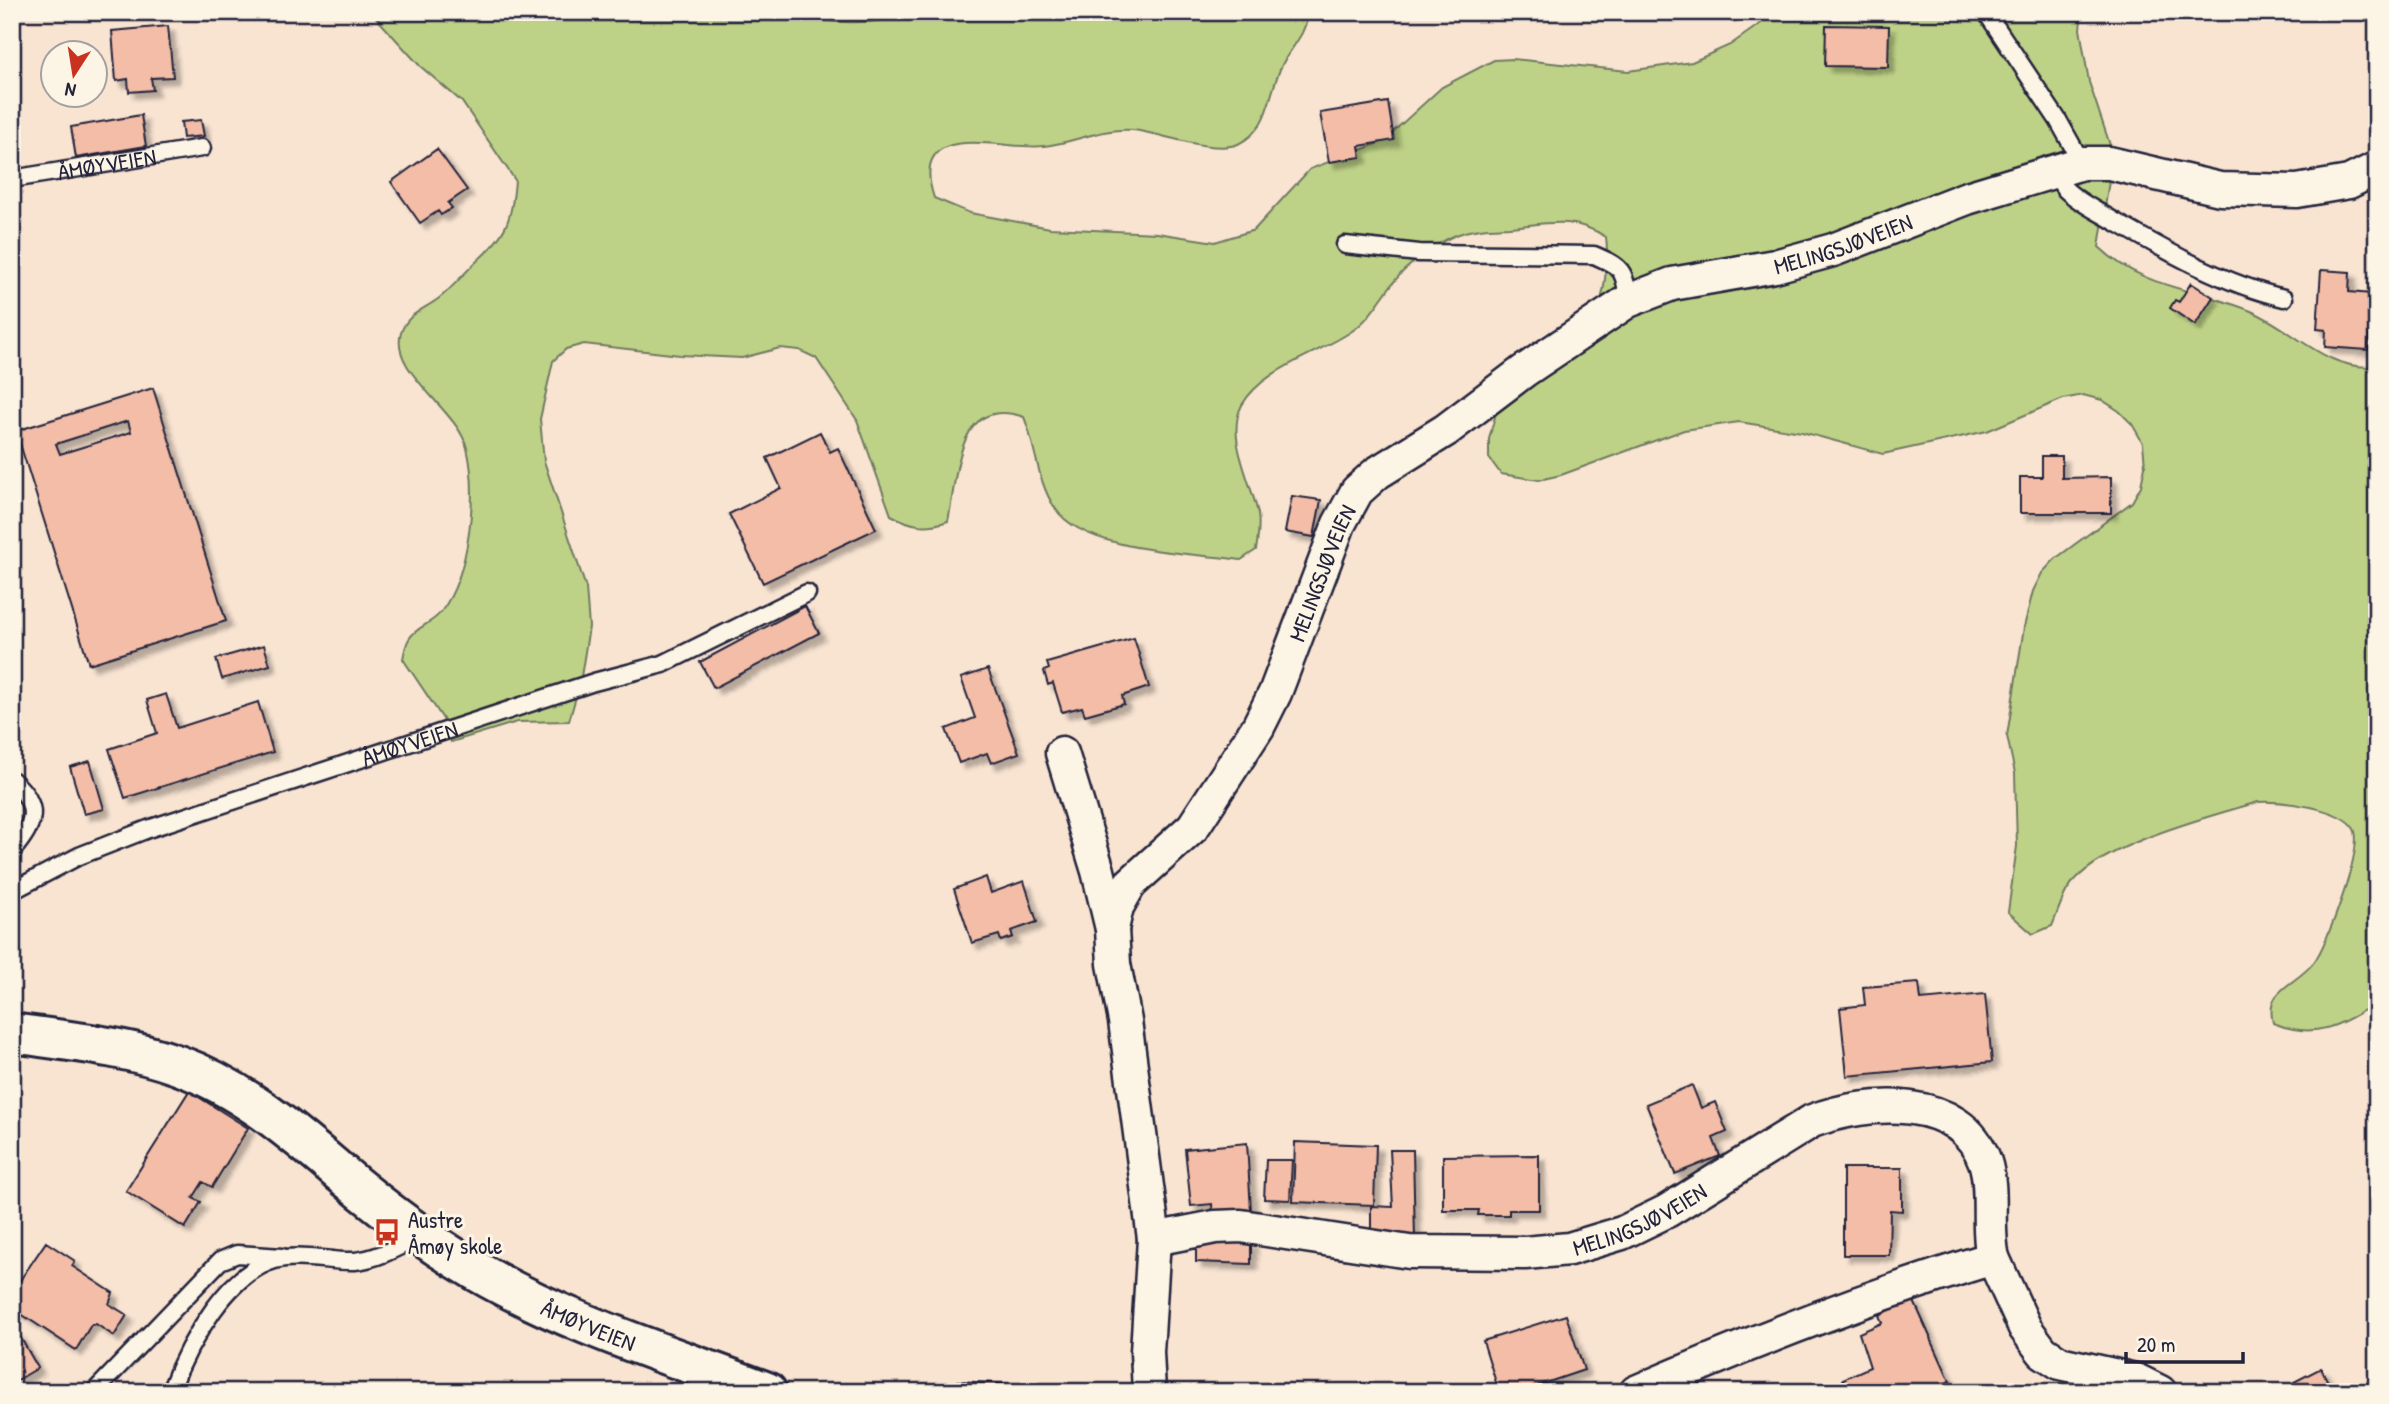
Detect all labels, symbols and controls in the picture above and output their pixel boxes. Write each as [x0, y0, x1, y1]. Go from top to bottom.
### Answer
north arrow [38, 38, 108, 108]
text: N [63, 77, 78, 104]
street label: ÅMØYVEIEN [55, 140, 158, 187]
street label: MELINGSJØVEIEN [1770, 205, 1916, 281]
street label: MELINGSJØVEIEN [1281, 499, 1362, 645]
street label: ÅMØYVEIEN [358, 713, 461, 773]
street label: MELINGSJØVEIEN [1569, 1175, 1712, 1263]
place label: Austre Åmøy skole [408, 1204, 502, 1261]
bus stop icon: Austre Åmøy skole [372, 1217, 402, 1247]
street label: ÅMØYVEIEN [537, 1291, 640, 1358]
scale bar [2126, 1320, 2244, 1364]
text: 20 m [2137, 1330, 2175, 1359]

